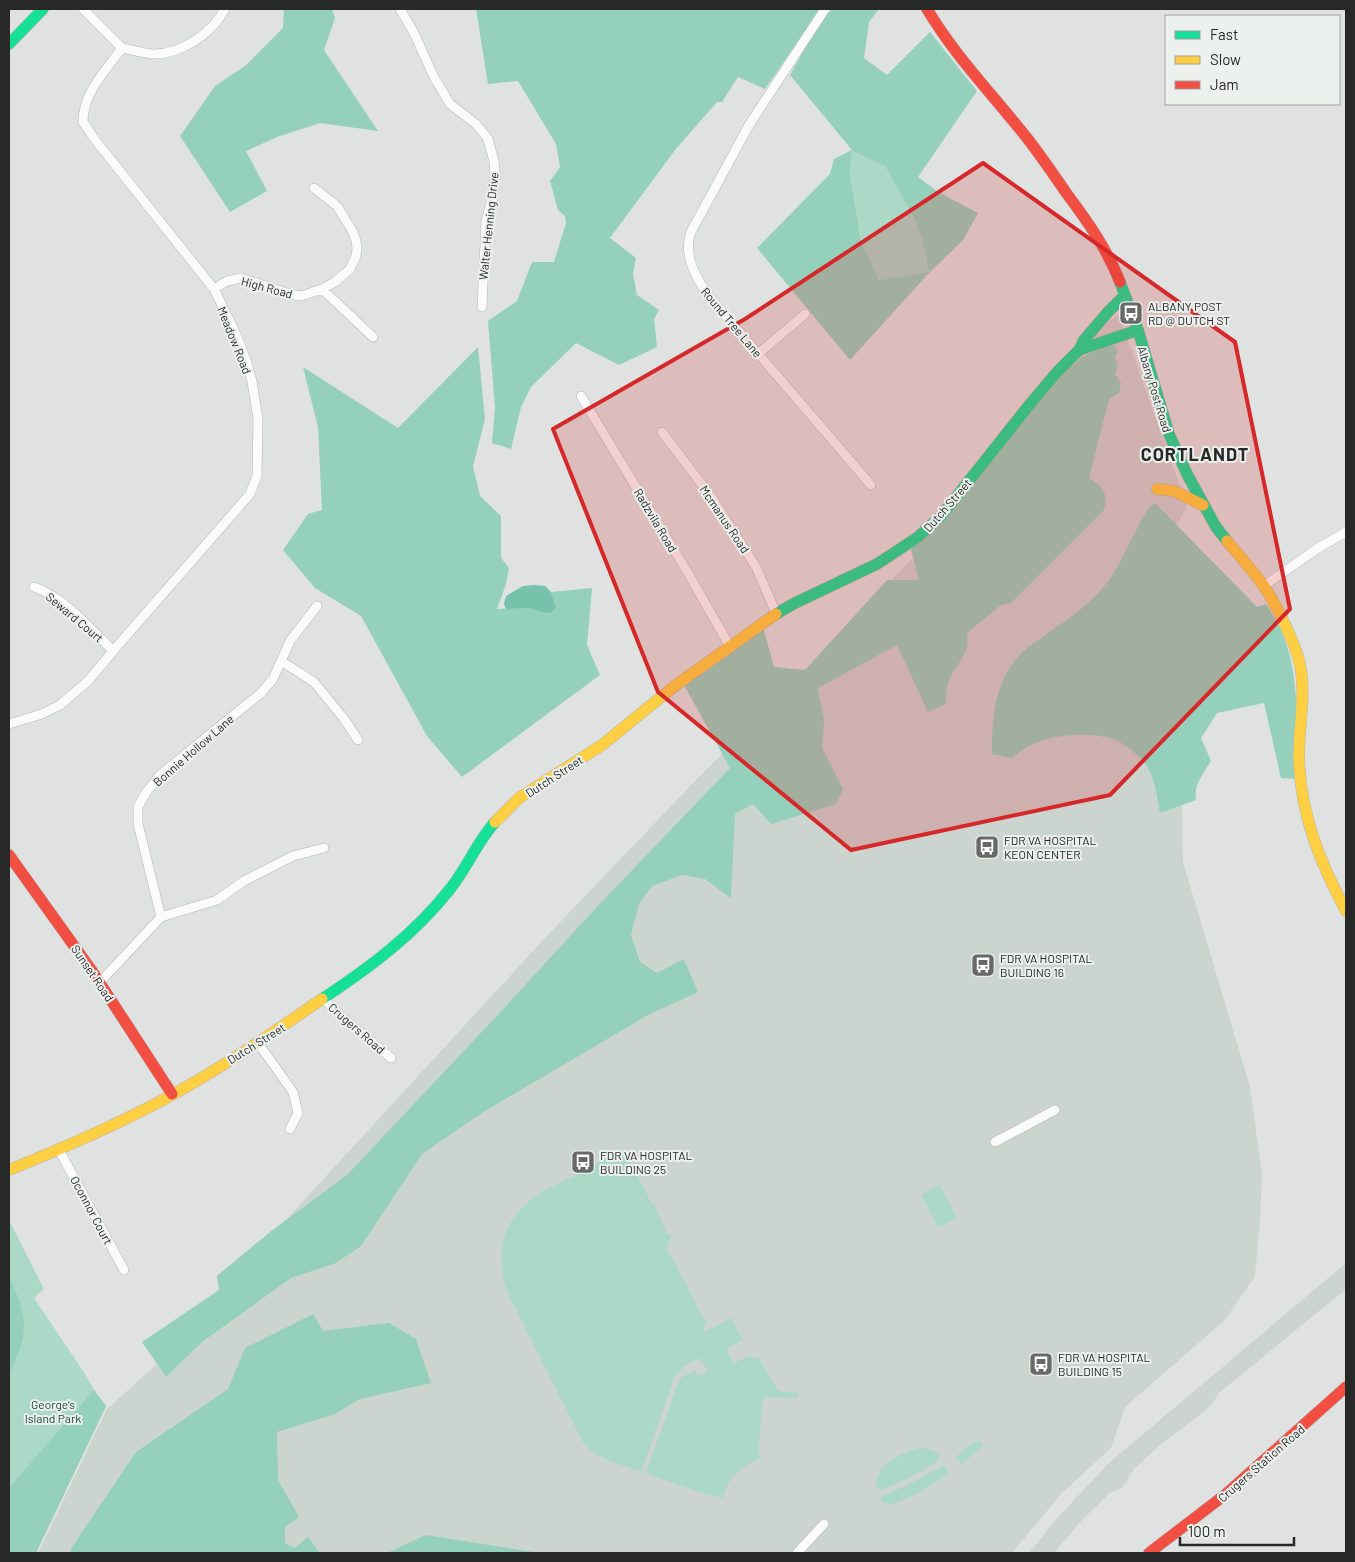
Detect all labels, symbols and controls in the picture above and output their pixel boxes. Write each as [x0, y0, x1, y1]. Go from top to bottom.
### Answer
legend [1165, 15, 1340, 105]
text: Fast [1210, 25, 1238, 43]
text: Slow [1210, 50, 1241, 68]
text: Jam [1210, 75, 1239, 93]
street label: Walter Henning Drive [475, 171, 501, 281]
street label: High Road [240, 273, 294, 301]
street label: Round Tree Lane [699, 284, 765, 360]
place label: ALBANY POST RD @ DUTCH ST [1148, 299, 1230, 327]
bus stop icon: ALBANY POST RD @ DUTCH ST [1118, 300, 1144, 326]
street label: Meadow Road [215, 304, 255, 376]
street label: Albany Post Road [1135, 344, 1175, 434]
district label: CORTLANDT [1141, 443, 1249, 465]
street label: Dutch Street [920, 476, 974, 534]
street label: Mcmanus Road [697, 483, 753, 555]
street label: Radzvila Road [631, 486, 681, 554]
street label: Seward Court [44, 589, 106, 645]
street label: Bonnie Hollow Lane [150, 711, 236, 789]
street label: Dutch Street [523, 752, 585, 800]
place label: FDR VA HOSPITAL KEON CENTER [1004, 833, 1097, 861]
bus stop icon: FDR VA HOSPITAL KEON CENTER [974, 834, 1000, 860]
street label: Sunset Road [69, 942, 117, 1004]
place label: FDR VA HOSPITAL BUILDING 16 [1000, 951, 1093, 979]
bus stop icon: FDR VA HOSPITAL BUILDING 16 [970, 952, 996, 978]
street label: Crugers Road [326, 1000, 388, 1056]
street label: Dutch Street [224, 1020, 288, 1066]
place label: FDR VA HOSPITAL BUILDING 25 [600, 1148, 693, 1176]
bus stop icon: FDR VA HOSPITAL BUILDING 25 [570, 1149, 596, 1175]
street label: Oconnor Court [68, 1173, 116, 1247]
place label: FDR VA HOSPITAL BUILDING 15 [1058, 1350, 1151, 1378]
bus stop icon: FDR VA HOSPITAL BUILDING 15 [1028, 1351, 1054, 1377]
park label: George's Island Park [25, 1397, 81, 1425]
street label: Crugers Station Road [1215, 1422, 1307, 1504]
scale bar [1180, 1514, 1294, 1546]
text: 100 m [1188, 1522, 1226, 1540]

